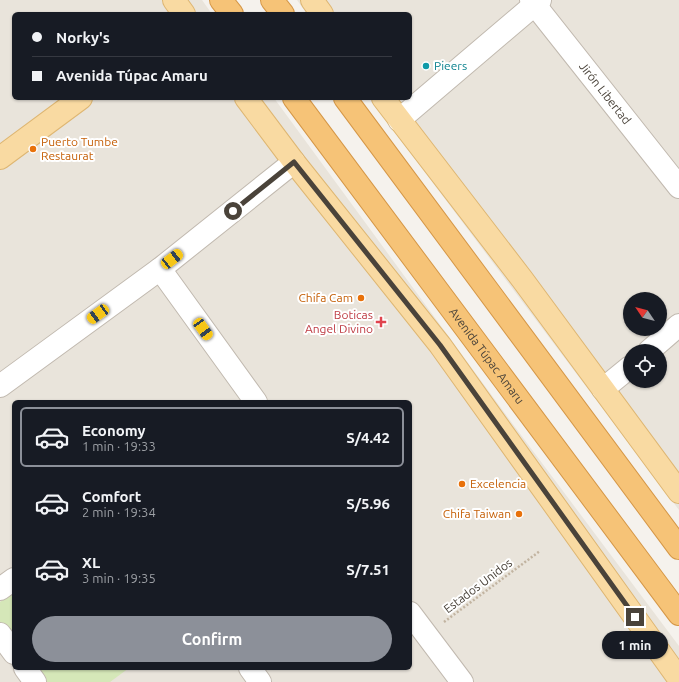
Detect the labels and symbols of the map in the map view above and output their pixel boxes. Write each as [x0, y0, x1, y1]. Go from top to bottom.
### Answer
place label: Pieers [434, 59, 467, 72]
street label: Jirón Libertad [577, 59, 634, 127]
marker: Pieers [421, 61, 431, 71]
place label: Puerto Tumbe Restaurat [41, 135, 118, 162]
marker: Puerto Tumbe Restaurat [28, 144, 38, 154]
route start [224, 202, 242, 220]
car [159, 247, 185, 271]
place label: Chifa Cam [299, 291, 353, 304]
north arrow [623, 292, 667, 336]
marker: Chifa Cam [356, 293, 366, 303]
car [85, 302, 111, 326]
street label: Avenida Túpac Amaru [447, 305, 527, 406]
place label: Boticas Angel Divino [305, 308, 373, 335]
car [191, 316, 215, 342]
marker: Boticas Angel Divino [376, 317, 386, 327]
place label: Excelencia [470, 477, 526, 490]
marker: Excelencia [457, 479, 467, 489]
place label: Chifa Taiwan [443, 507, 511, 520]
marker: Chifa Taiwan [514, 509, 524, 519]
street label: Estados Unidos [441, 556, 514, 615]
route end [626, 608, 644, 626]
callout: 1 min [602, 631, 668, 659]

